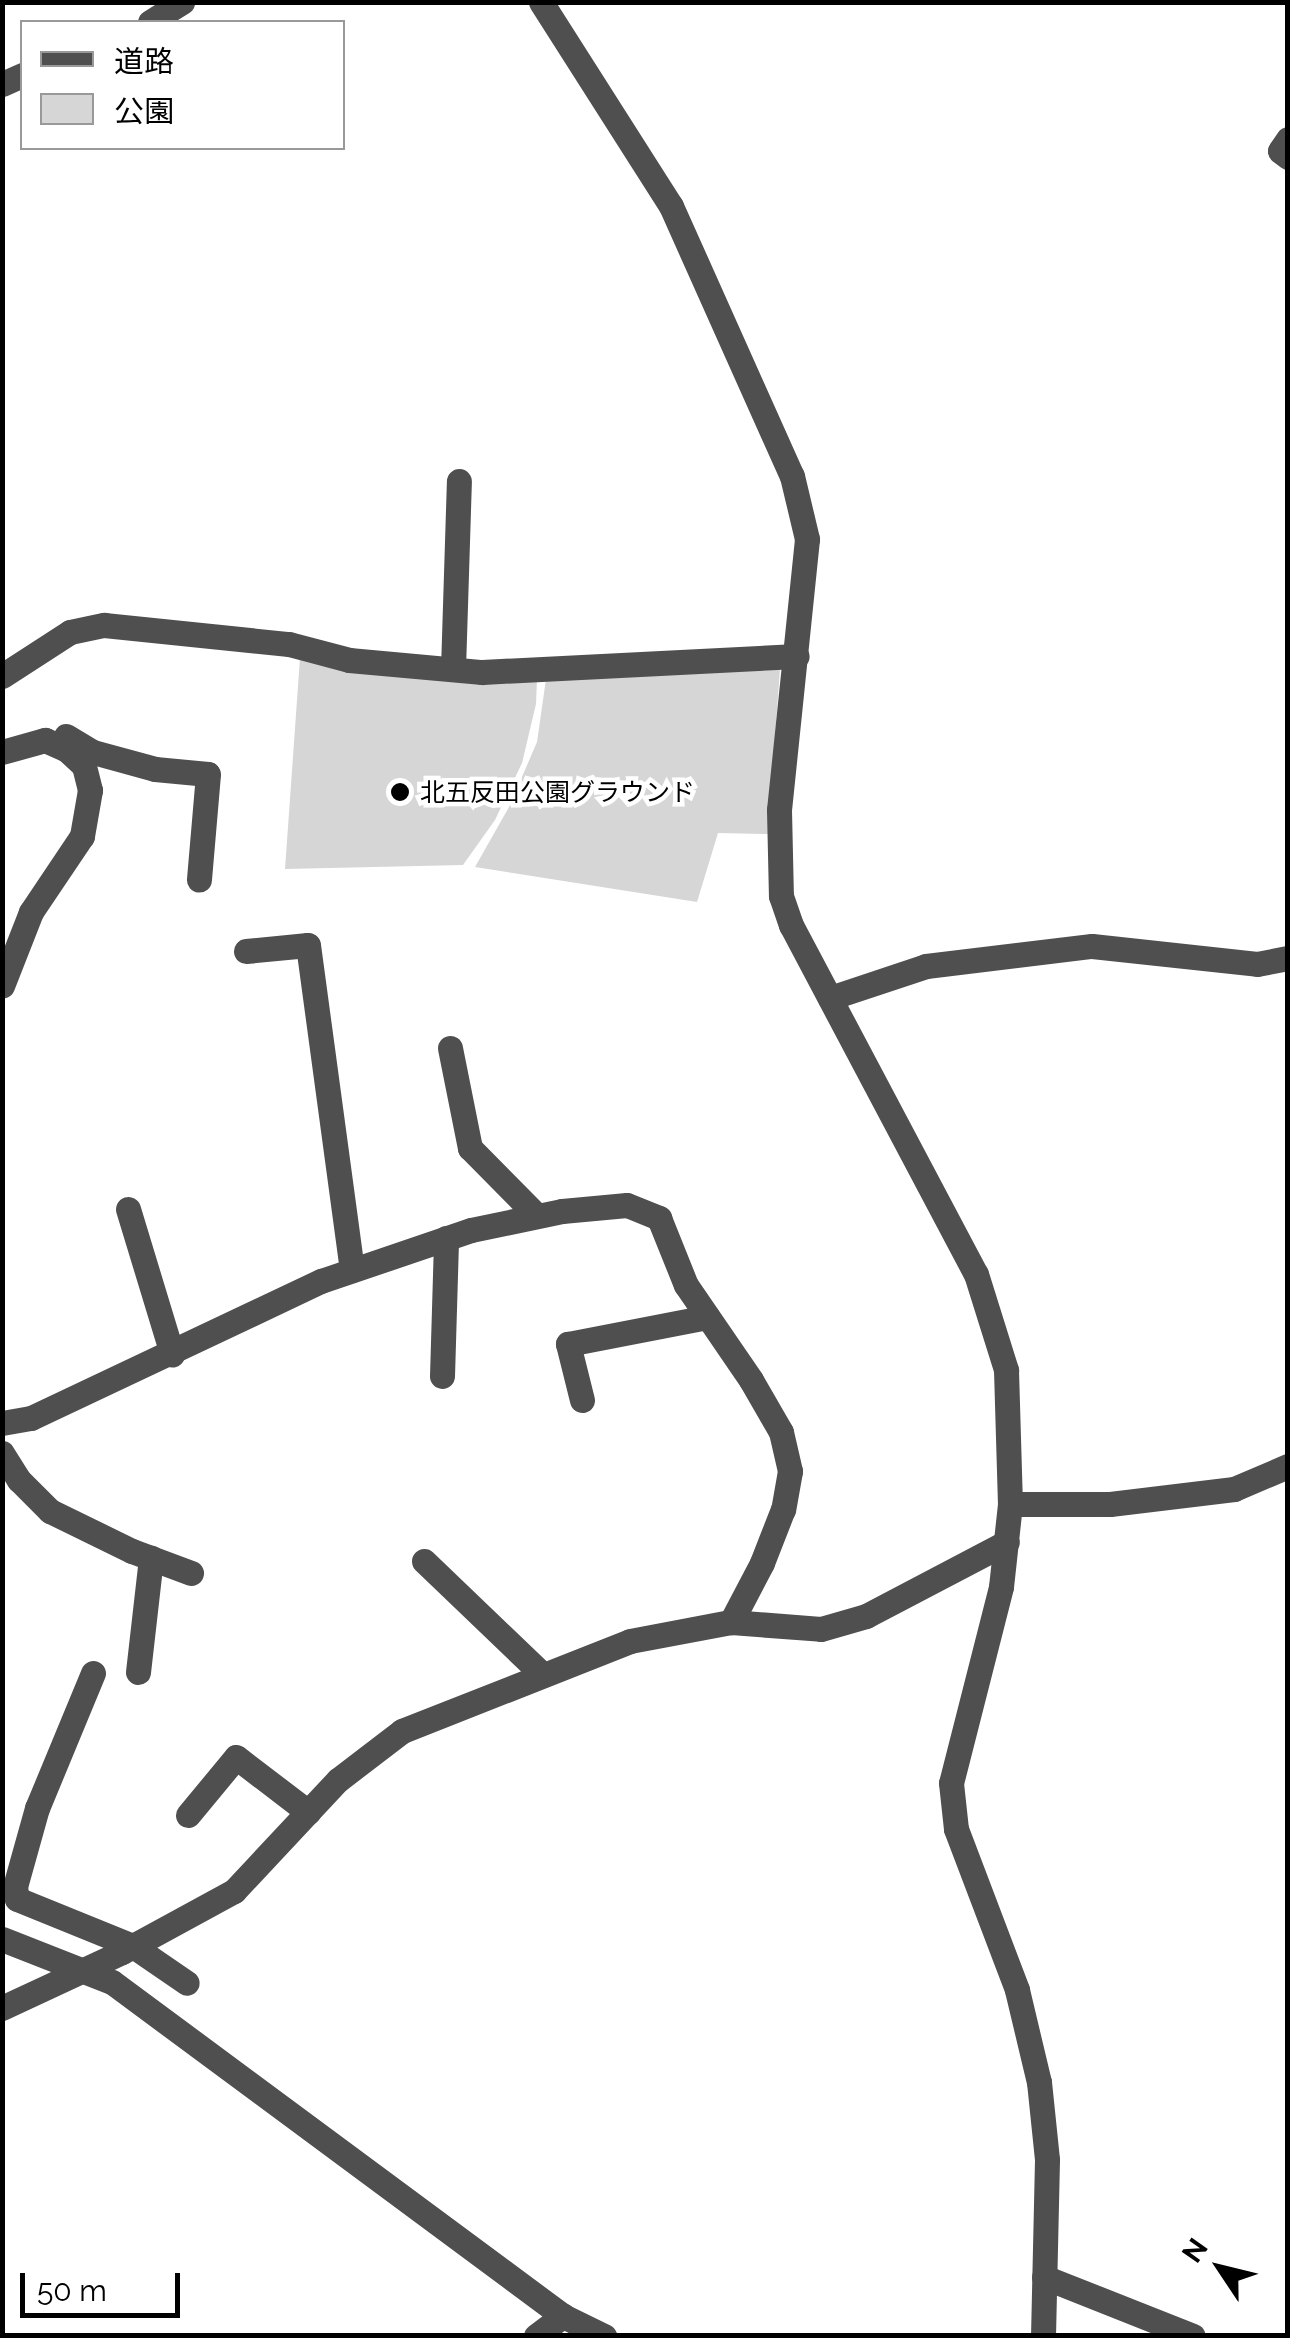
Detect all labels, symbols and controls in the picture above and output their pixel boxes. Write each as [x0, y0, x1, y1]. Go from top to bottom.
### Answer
legend [20, 20, 345, 150]
text: 道路 [114, 44, 174, 79]
text: 公園 [114, 94, 174, 129]
place label: 北五反田公園グラウンド [420, 777, 695, 807]
marker: 北五反田公園グラウンド [389, 781, 411, 803]
north arrow [1170, 2218, 1270, 2318]
text: N [1175, 2232, 1215, 2269]
scale bar [25, 2253, 185, 2315]
text: 50 m [37, 2273, 107, 2308]

